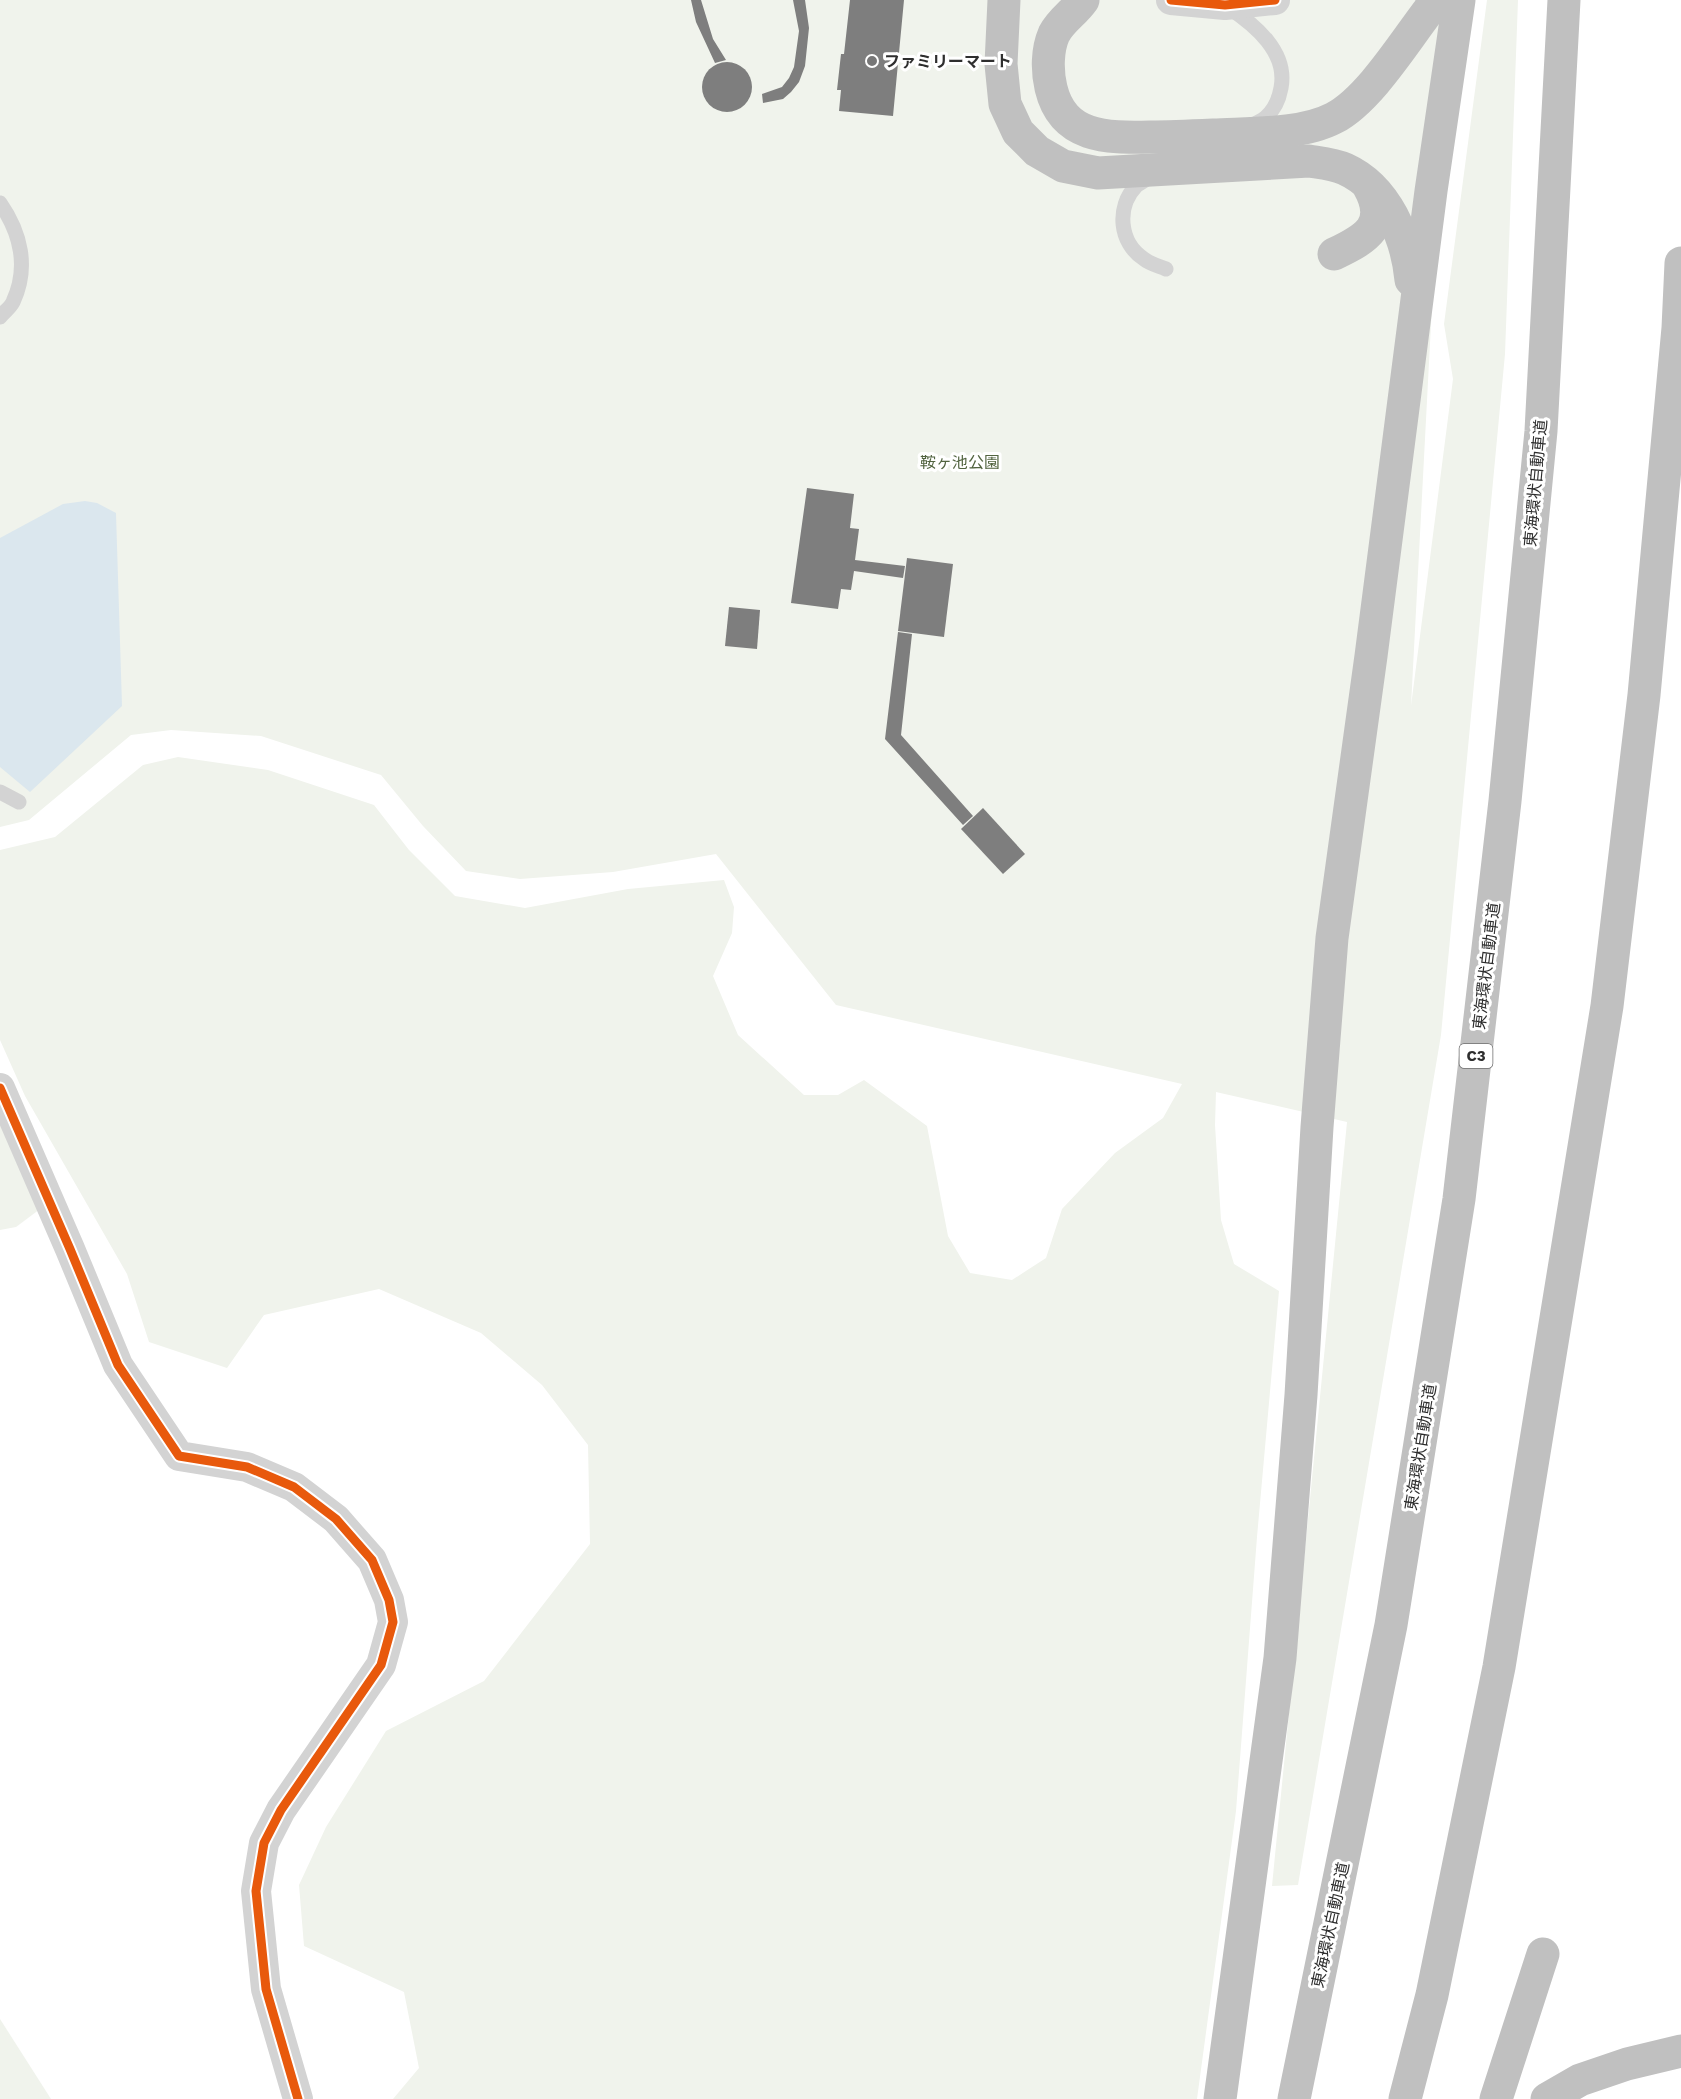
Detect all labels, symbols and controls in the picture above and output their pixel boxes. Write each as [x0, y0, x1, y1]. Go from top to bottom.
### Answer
place label: ファミリーマート [884, 52, 1012, 71]
marker: ファミリーマート [865, 54, 879, 68]
street label: 東海環状自動車道 [1520, 418, 1551, 548]
park label: 鞍ヶ池公園 [920, 453, 1000, 472]
street label: 東海環状自動車道 [1469, 901, 1504, 1031]
road number: C3 [1460, 1044, 1492, 1068]
street label: 東海環状自動車道 [1401, 1382, 1440, 1512]
street label: 東海環状自動車道 [1308, 1861, 1353, 1990]

